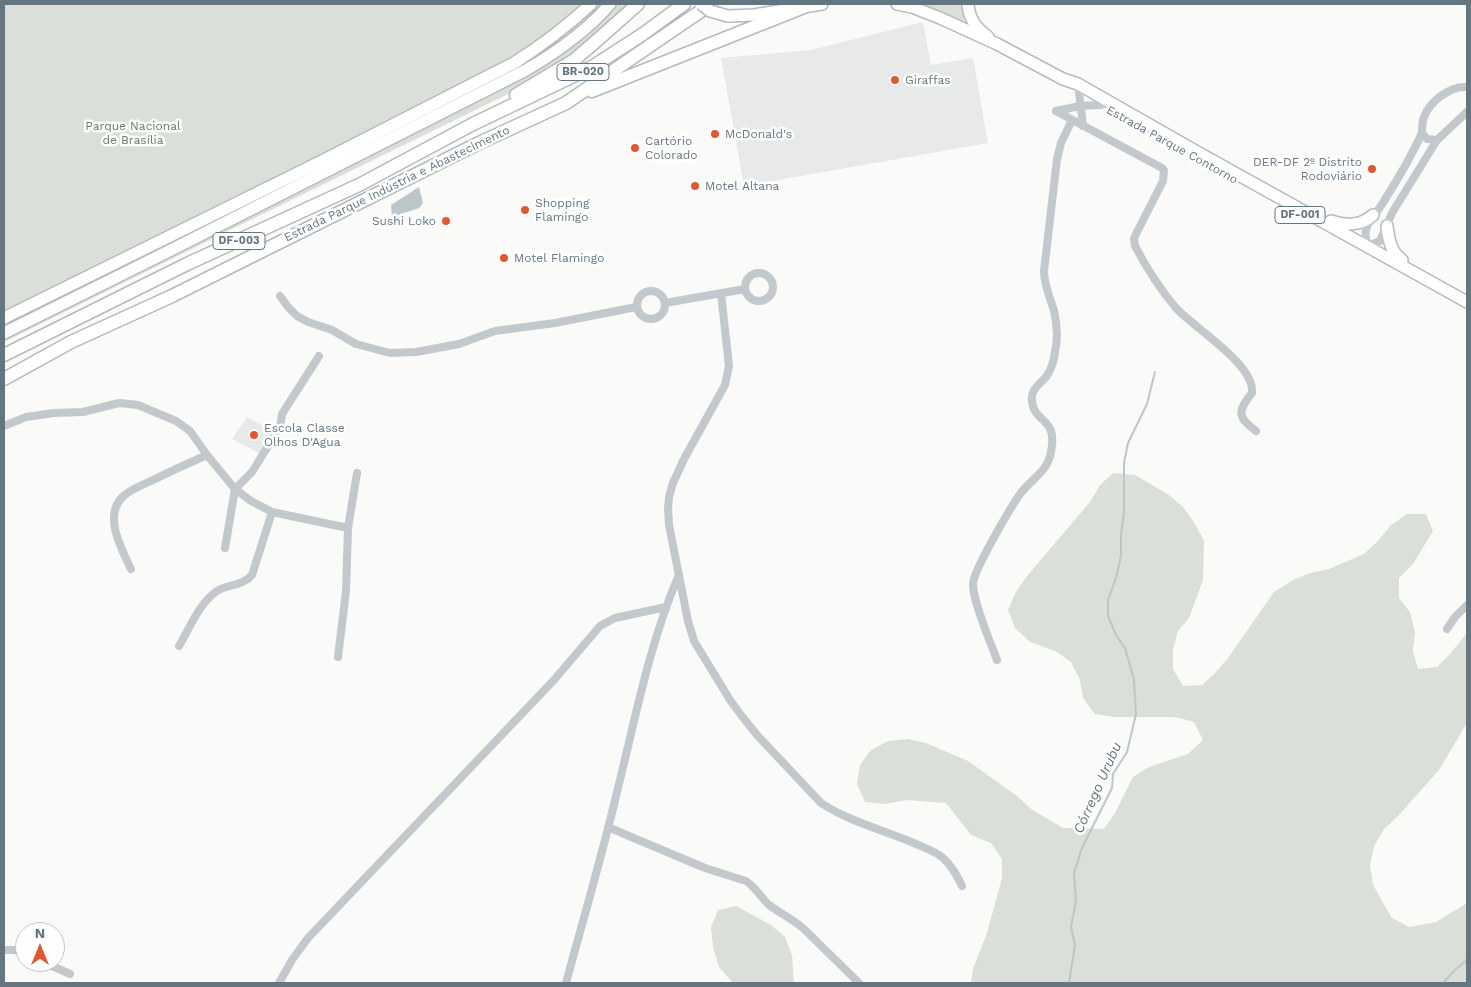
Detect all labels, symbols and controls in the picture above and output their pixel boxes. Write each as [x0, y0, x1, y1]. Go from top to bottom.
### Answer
road number: BR-020 [557, 64, 609, 80]
place label: Giraffas [905, 73, 951, 87]
marker: Giraffas [889, 74, 901, 86]
street label: Estrada Parque Contorno [1104, 103, 1240, 187]
park label: Parque Nacional de Brasília [85, 119, 181, 147]
street label: Estrada Parque Indústria e Abastecimento [282, 123, 512, 245]
place label: McDonald's [725, 127, 792, 141]
marker: McDonald's [709, 128, 721, 140]
place label: Cartório Colorado [645, 134, 698, 162]
marker: Cartório Colorado [629, 142, 641, 154]
place label: DER-DF 2º Distrito Rodoviário [1253, 155, 1362, 183]
marker: DER-DF 2º Distrito Rodoviário [1366, 163, 1378, 175]
place label: Motel Altana [705, 179, 779, 193]
marker: Motel Altana [689, 180, 701, 192]
place label: Shopping Flamingo [535, 196, 589, 224]
marker: Shopping Flamingo [519, 204, 531, 216]
road number: DF-001 [1275, 206, 1325, 224]
place label: Sushi Loko [372, 214, 436, 228]
marker: Sushi Loko [440, 215, 452, 227]
road number: DF-003 [213, 232, 265, 250]
place label: Motel Flamingo [514, 251, 604, 265]
marker: Motel Flamingo [498, 252, 510, 264]
place label: Escola Classe Olhos D'Agua [264, 421, 345, 449]
marker: Escola Classe Olhos D'Agua [248, 429, 260, 441]
water label: Córrego Urubu [1070, 740, 1126, 836]
north arrow [15, 922, 65, 972]
text: N [35, 925, 45, 941]

